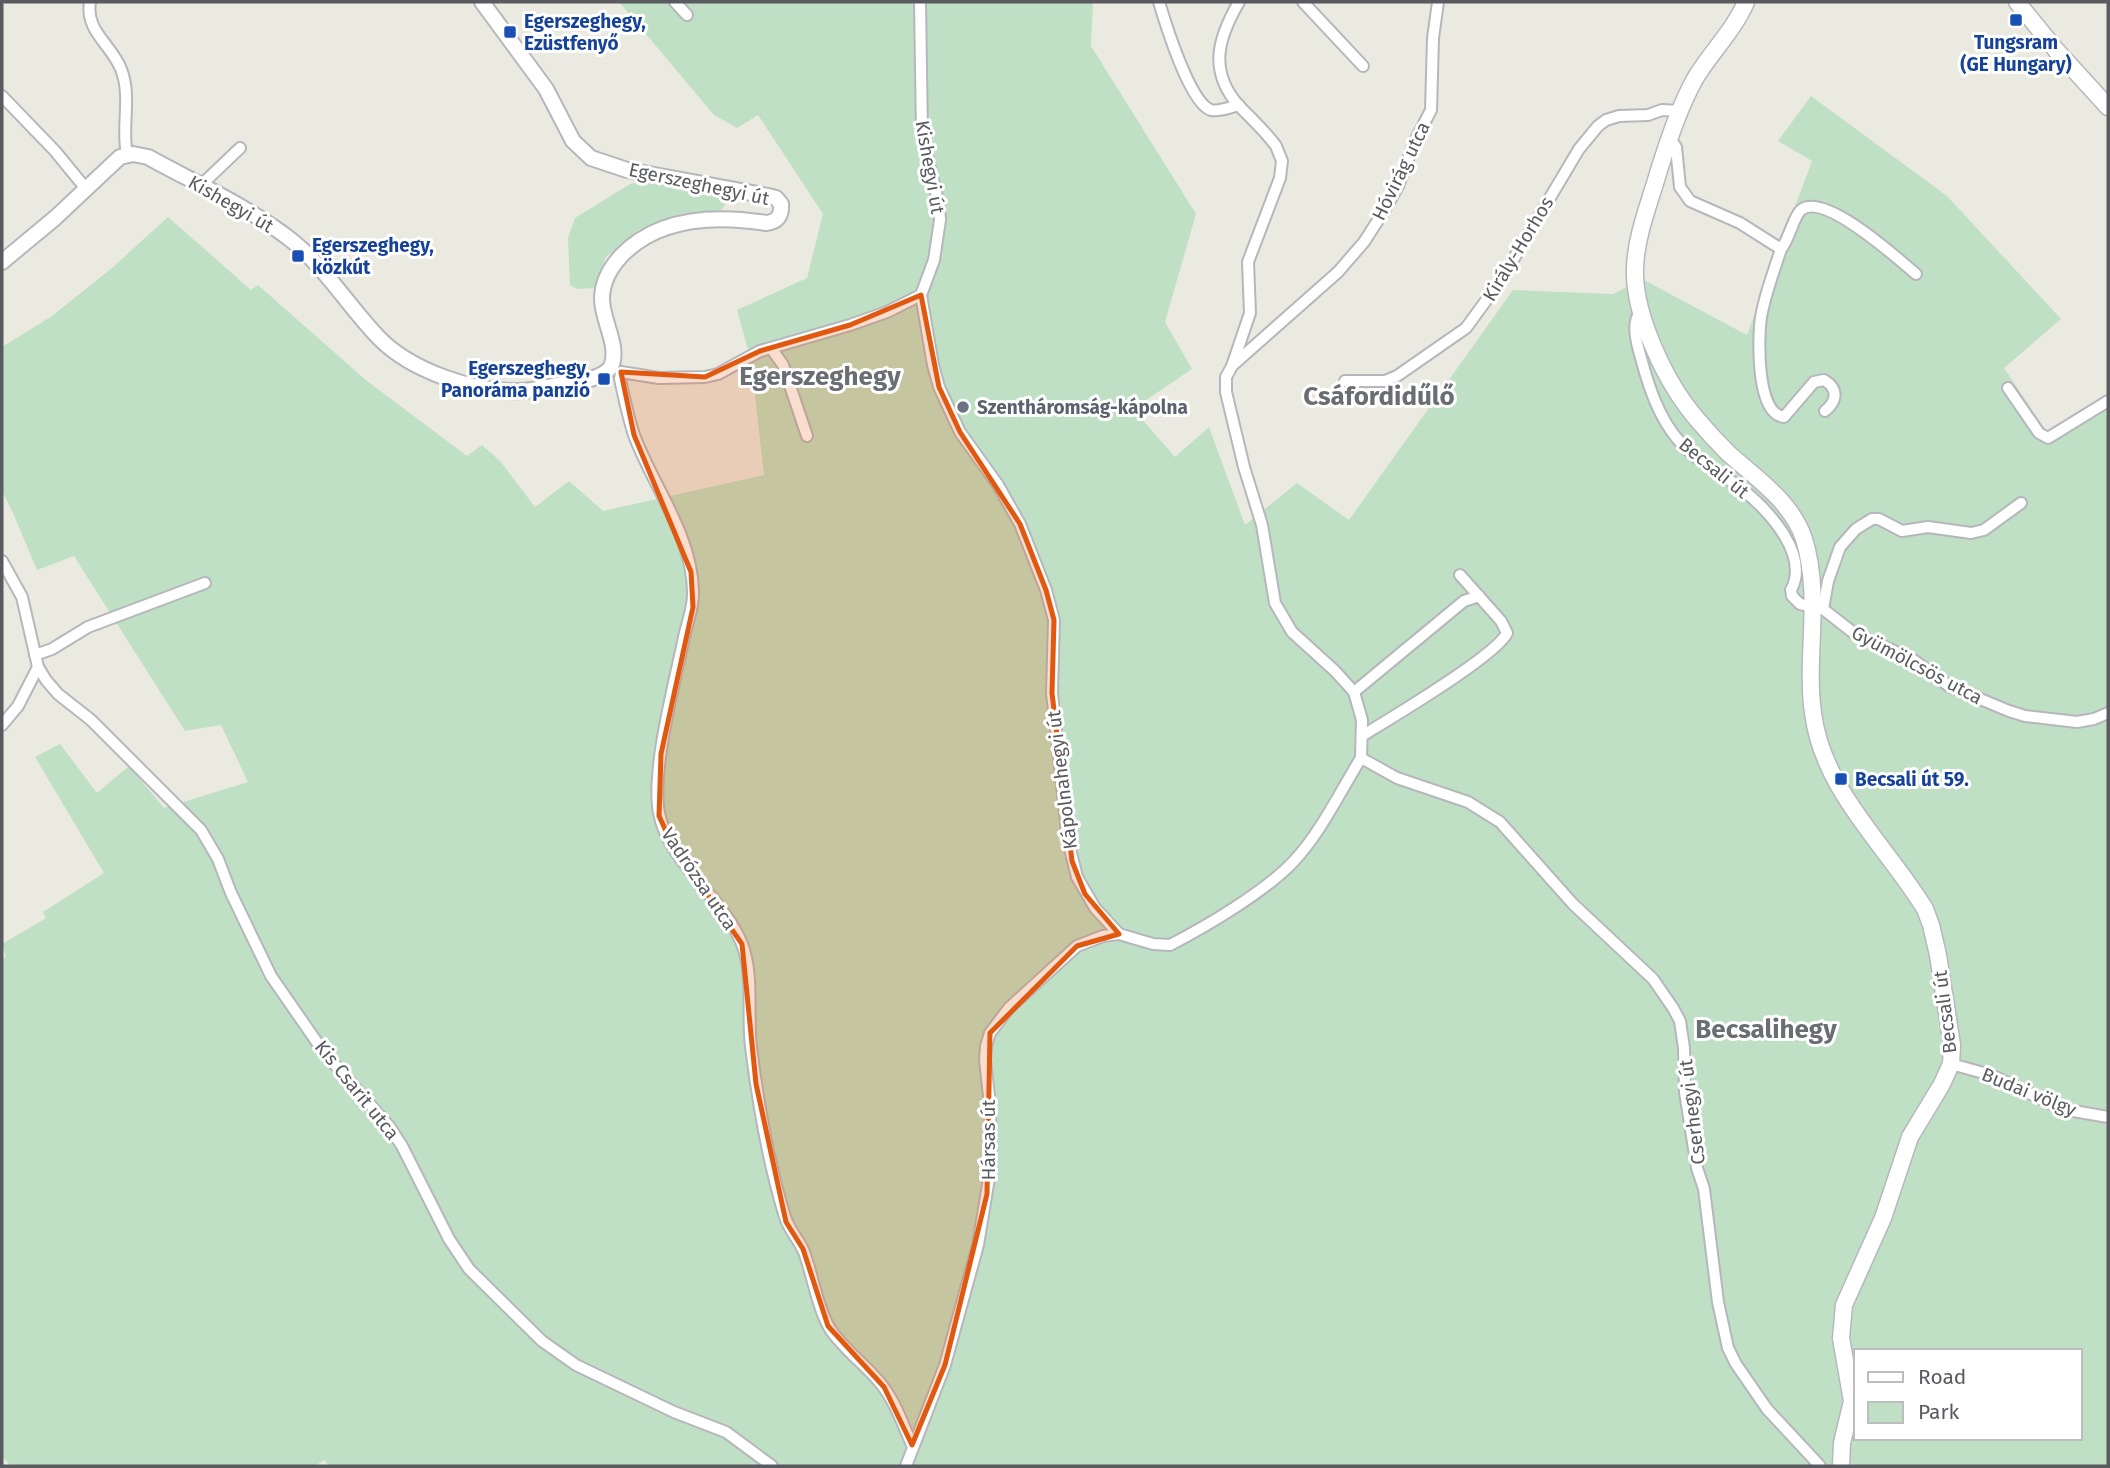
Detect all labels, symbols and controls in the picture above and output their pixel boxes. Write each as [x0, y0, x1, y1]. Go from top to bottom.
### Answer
place label: Egerszeghegy, Ezüstfenyő [524, 10, 646, 55]
marker: Tungsram (GE Hungary) [2008, 12, 2024, 28]
marker: Egerszeghegy, Ezüstfenyő [502, 24, 518, 40]
place label: Tungsram (GE Hungary) [1960, 31, 2072, 76]
street label: Kishegyi út [910, 118, 950, 216]
street label: Hóvirág utca [1367, 118, 1435, 224]
street label: Egerszeghegyi út [627, 158, 771, 210]
street label: Kishegyi út [184, 170, 278, 238]
street label: Király-Horhos [1478, 192, 1558, 306]
place label: Egerszeghegy, közkút [312, 234, 434, 279]
marker: Egerszeghegy, közkút [290, 248, 306, 264]
place label: Egerszeghegy, Panoráma panzió [441, 357, 590, 402]
district label: Egerszeghegy [739, 361, 901, 392]
marker: Egerszeghegy, Panoráma panzió [596, 371, 612, 387]
district label: Csáfordidűlő [1303, 381, 1455, 412]
place label: Szentháromság-kápolna [977, 396, 1188, 419]
marker: Szentháromság-kápolna [955, 399, 971, 415]
street label: Becsali út [1674, 433, 1754, 503]
street label: Gyümölcsös utca [1848, 621, 1986, 709]
street label: Kápolnahegyi út [1042, 709, 1082, 851]
place label: Becsali út 59. [1855, 768, 1969, 791]
marker: Becsali út 59. [1833, 771, 1849, 787]
street label: Vadrózsa utca [656, 824, 742, 934]
street label: Becsali út [1928, 969, 1962, 1055]
district label: Becsalihegy [1695, 1014, 1837, 1045]
street label: Kis Csarit utca [310, 1036, 404, 1144]
street label: Cserhegyi út [1674, 1058, 1710, 1166]
street label: Budai völgy [1978, 1063, 2080, 1122]
street label: Hársas út [977, 1099, 1000, 1180]
legend [1854, 1349, 2082, 1440]
text: Road [1918, 1364, 1966, 1390]
text: Park [1918, 1399, 1960, 1425]

